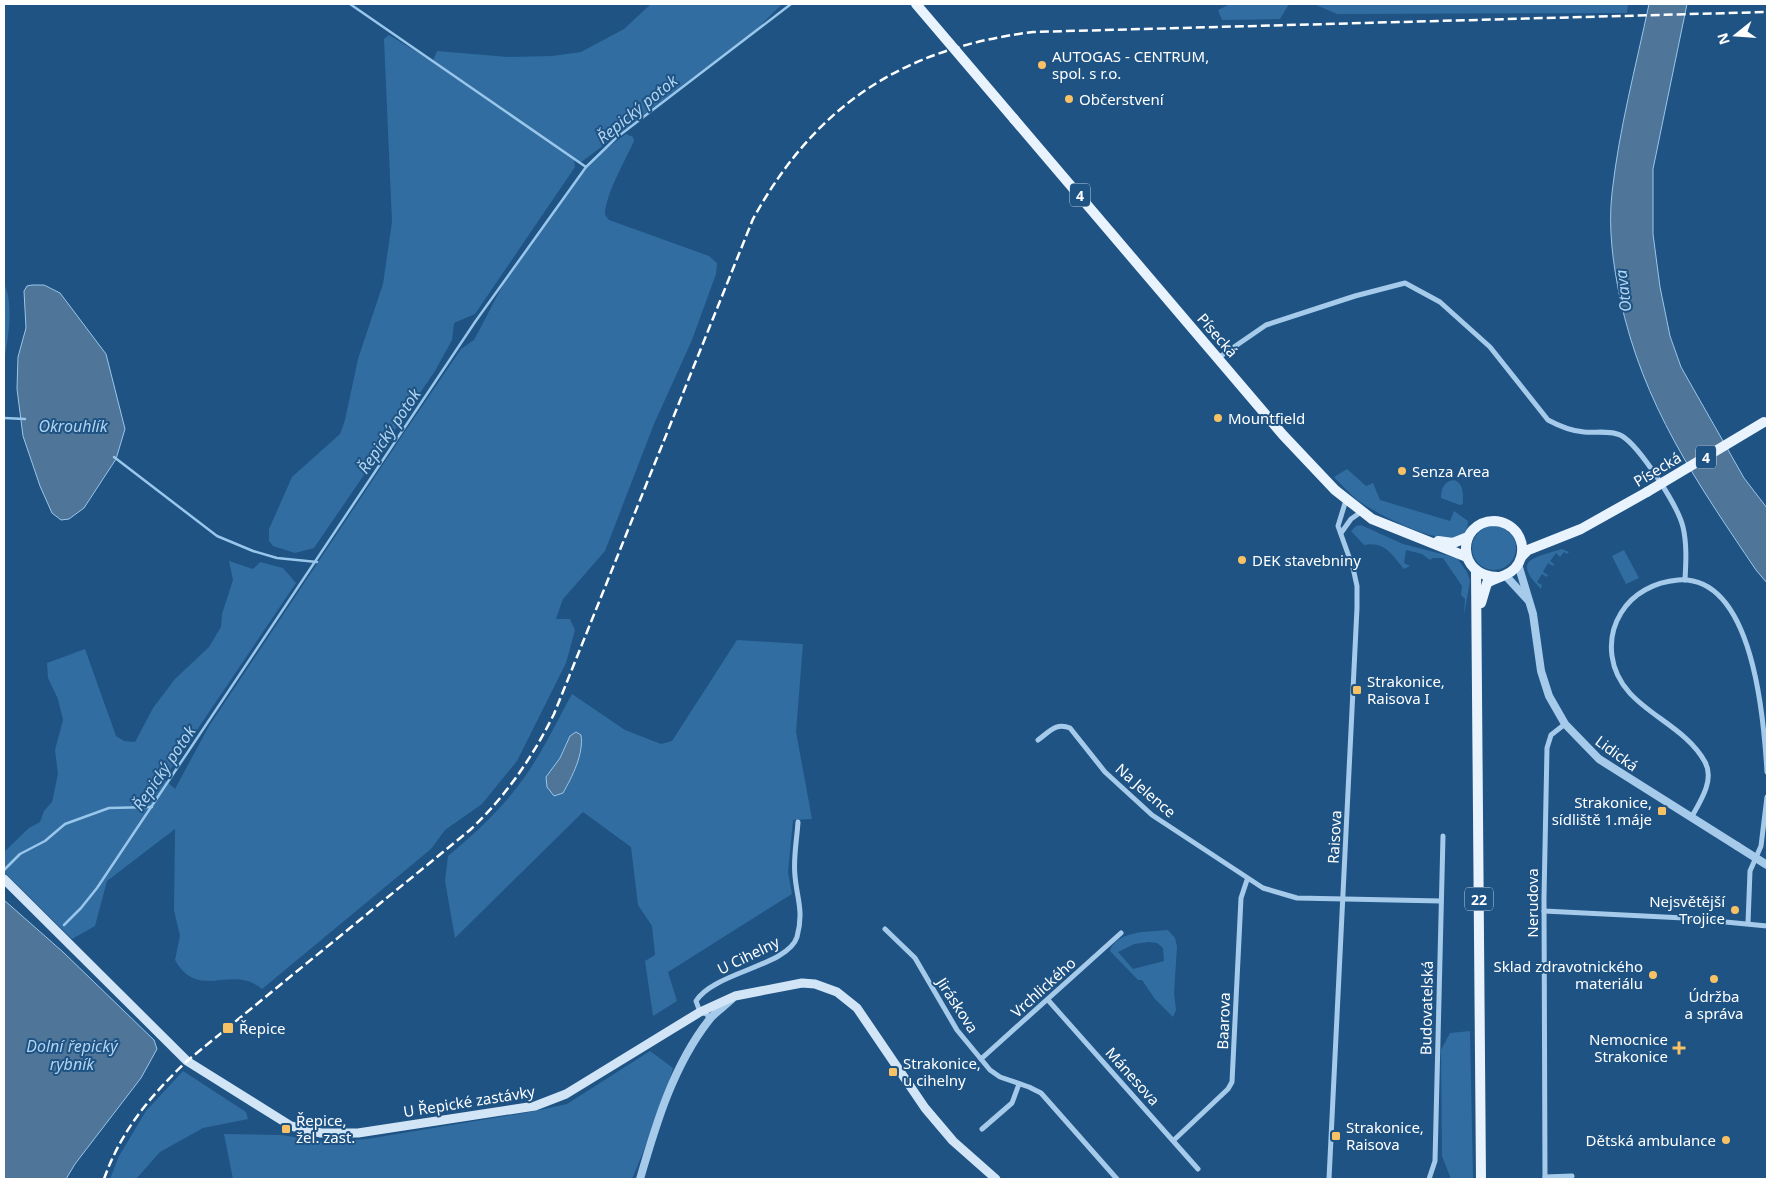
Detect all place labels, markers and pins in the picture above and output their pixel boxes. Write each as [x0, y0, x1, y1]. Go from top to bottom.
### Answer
place label: AUTOGAS - CENTRUM, spol. s r.o. [1052, 46, 1209, 83]
marker: AUTOGAS - CENTRUM, spol. s r.o. [1036, 59, 1048, 71]
place label: Občerstvení [1079, 89, 1165, 109]
marker: Občerstvení [1063, 93, 1075, 105]
place label: Mountfield [1228, 408, 1305, 428]
marker: Mountfield [1212, 412, 1224, 424]
place label: Senza Area [1412, 461, 1490, 481]
marker: Senza Area [1396, 465, 1408, 477]
place label: DEK stavebniny [1252, 550, 1361, 570]
marker: DEK stavebniny [1236, 554, 1248, 566]
place label: Strakonice, Raisova I [1367, 671, 1445, 708]
marker: Strakonice, Raisova I [1351, 684, 1363, 696]
place label: Strakonice, sídliště 1.máje [1552, 792, 1652, 829]
marker: Strakonice, sídliště 1.máje [1656, 805, 1668, 817]
place label: Nejsvětější Trojice [1649, 891, 1726, 928]
marker: Nejsvětější Trojice [1729, 904, 1741, 916]
place label: Sklad zdravotnického materiálu [1493, 956, 1643, 993]
marker: Sklad zdravotnického materiálu [1647, 969, 1659, 981]
marker: Údržba a správa [1708, 973, 1720, 985]
place label: Údržba a správa [1684, 986, 1744, 1023]
place label: Řepice [239, 1018, 286, 1038]
marker: Řepice [221, 1021, 235, 1035]
place label: Nemocnice Strakonice [1589, 1029, 1668, 1066]
marker: Nemocnice Strakonice [1672, 1041, 1686, 1055]
place label: Strakonice, u cihelny [903, 1053, 981, 1090]
marker: Strakonice, u cihelny [887, 1066, 899, 1078]
place label: Řepice, žel. zast. [296, 1110, 355, 1147]
place label: Strakonice, Raisova [1346, 1117, 1424, 1154]
marker: Řepice, žel. zast. [280, 1123, 292, 1135]
marker: Strakonice, Raisova [1330, 1130, 1342, 1142]
place label: Dětská ambulance [1586, 1130, 1716, 1150]
marker: Dětská ambulance [1720, 1134, 1732, 1146]

